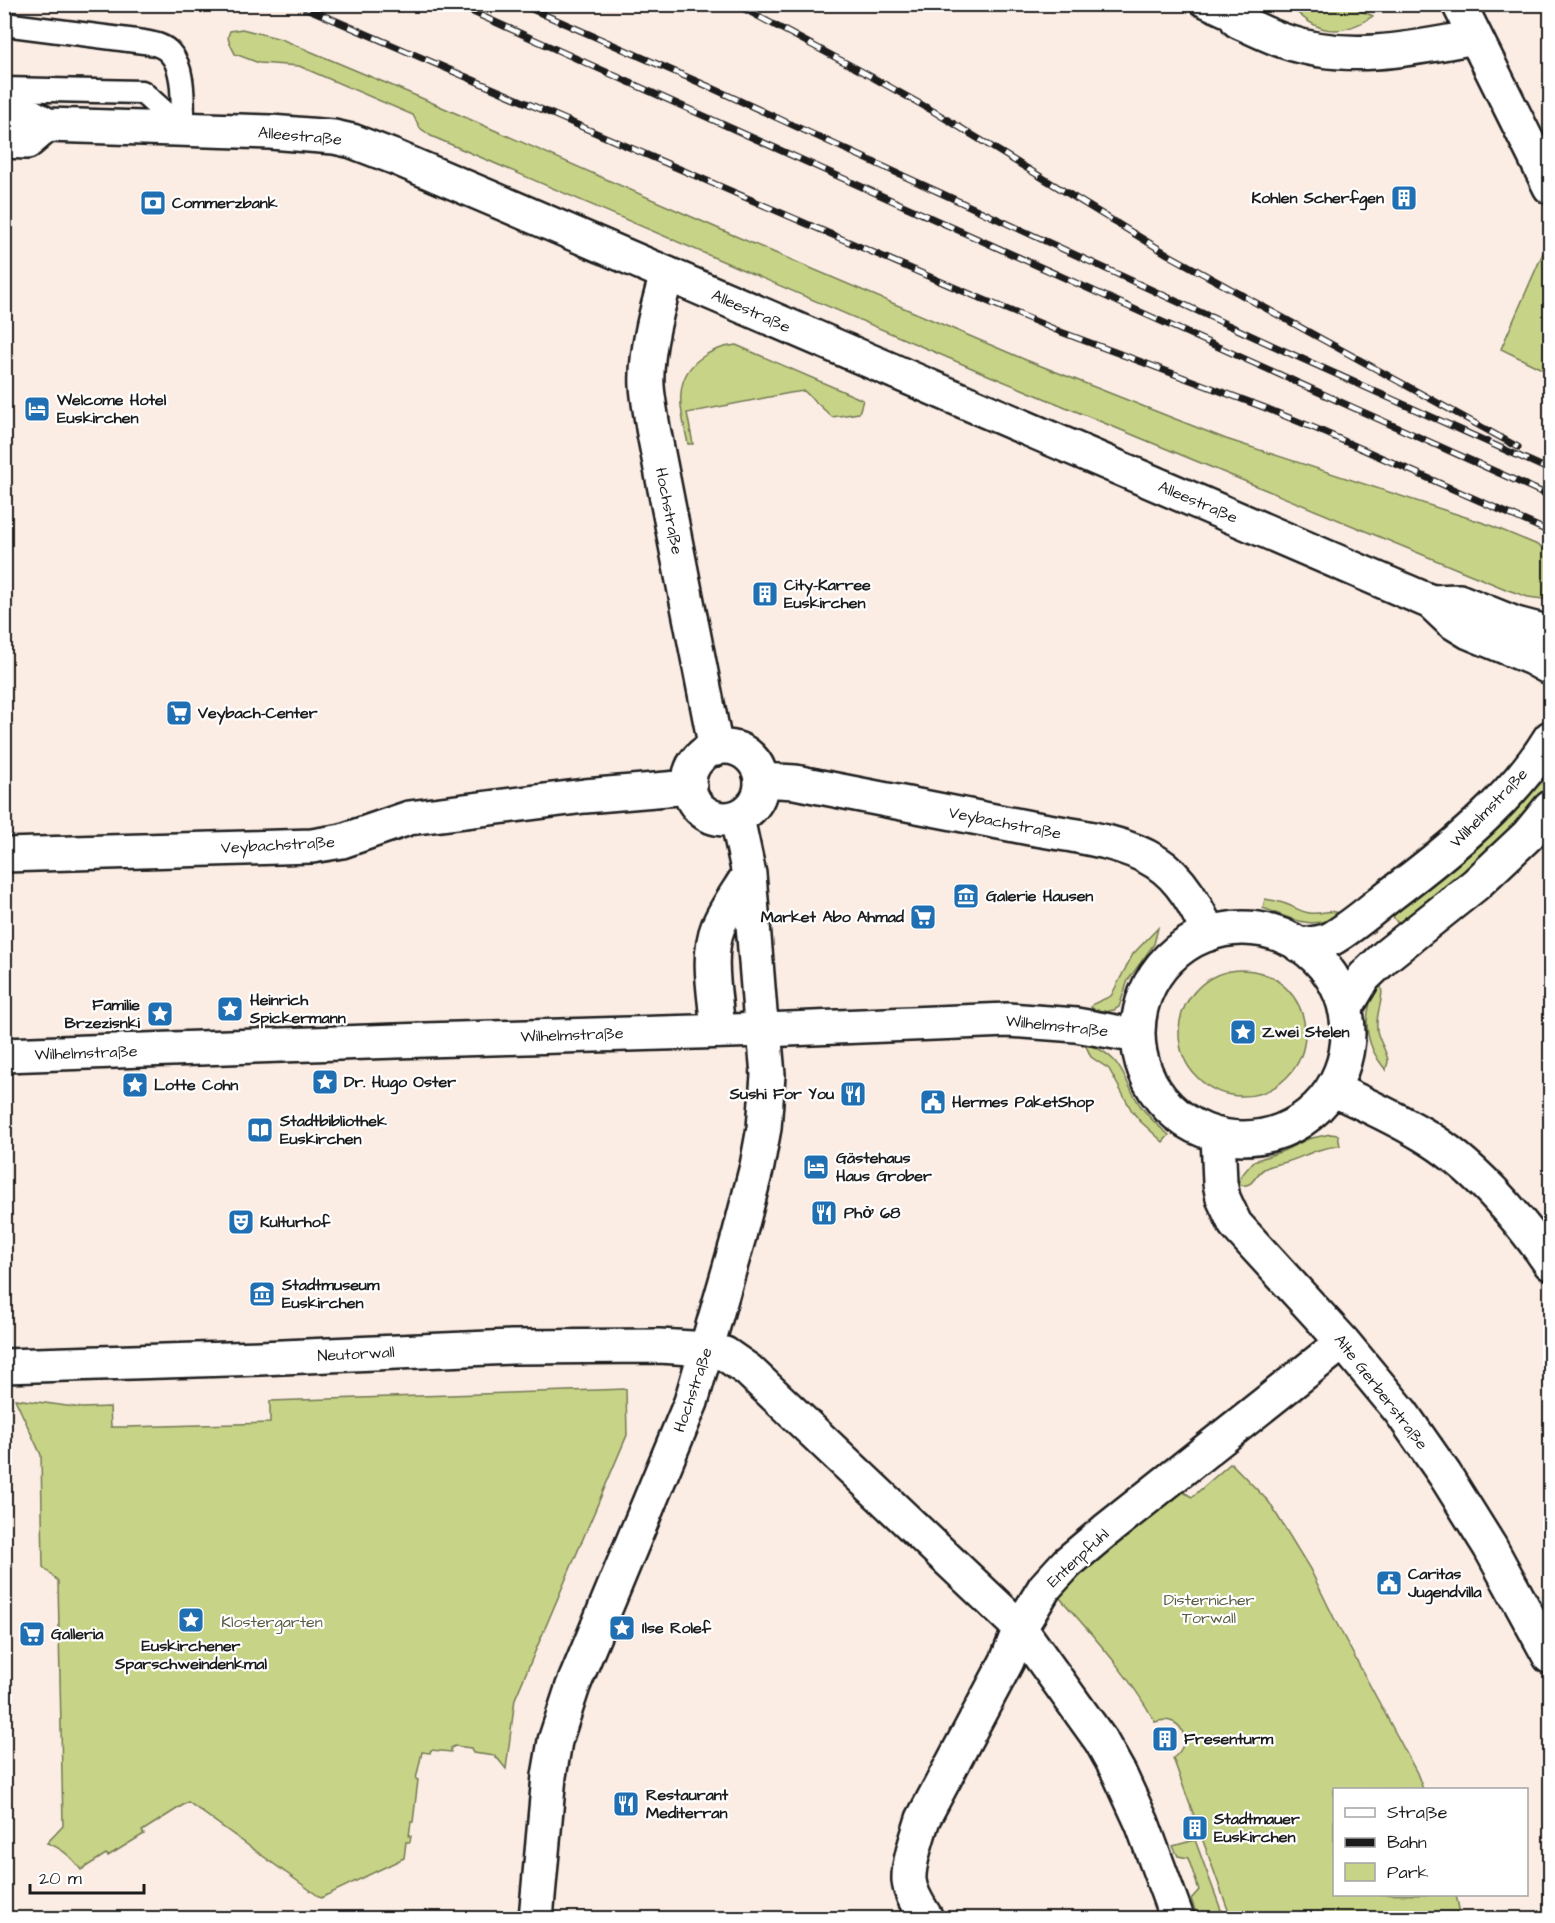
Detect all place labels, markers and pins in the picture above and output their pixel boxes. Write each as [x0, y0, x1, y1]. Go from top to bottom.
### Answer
building icon: Kohlen Scherfgen [1389, 183, 1419, 213]
place label: Kohlen Scherfgen [1252, 187, 1384, 211]
bank icon: Commerzbank [138, 188, 168, 218]
place label: Commerzbank [172, 192, 278, 214]
place label: Welcome Hotel Euskirchen [56, 389, 167, 429]
hotel icon: Welcome Hotel Euskirchen [22, 394, 52, 424]
place label: City-Karree Euskirchen [784, 574, 871, 614]
building icon: City-Karree Euskirchen [750, 579, 780, 609]
supermarket icon: Veybach-Center [164, 698, 194, 728]
place label: Veybach-Center [197, 702, 318, 725]
museum icon: Galerie Hausen [951, 881, 981, 911]
place label: Galerie Hausen [986, 885, 1093, 907]
supermarket icon: Market Abo Ahmad [908, 902, 938, 932]
place label: Market Abo Ahmad [761, 906, 905, 928]
place label: Heinrich Spickermann [249, 989, 346, 1029]
place label: Familie Brzezisnki [65, 994, 141, 1034]
place icon: Heinrich Spickermann [215, 994, 245, 1024]
place icon: Familie Brzezisnki [145, 999, 175, 1029]
place icon: Zwei Stelen [1228, 1017, 1258, 1047]
place label: Zwei Stelen [1262, 1021, 1350, 1043]
place icon: Dr. Hugo Oster [310, 1067, 340, 1097]
place icon: Lotte Cohn [120, 1070, 150, 1100]
place label: Dr. Hugo Oster [344, 1071, 456, 1095]
place label: Lotte Cohn [154, 1074, 238, 1096]
restaurant icon: Sushi For You [838, 1079, 868, 1109]
place label: Sushi For You [729, 1083, 834, 1105]
public building icon: Hermes PaketShop [918, 1087, 948, 1117]
place label: Hermes PaketShop [952, 1091, 1094, 1113]
place label: Stadtbibliothek Euskirchen [279, 1110, 387, 1150]
library icon: Stadtbibliothek Euskirchen [245, 1115, 275, 1145]
place label: Gästehaus Haus Grober [836, 1147, 932, 1187]
hotel icon: Gästehaus Haus Grober [801, 1152, 831, 1182]
restaurant icon: Phở 68 [809, 1198, 839, 1228]
place label: Phở 68 [844, 1202, 901, 1224]
theatre icon: Kulturhof [226, 1207, 256, 1237]
place label: Kulturhof [260, 1211, 331, 1233]
place label: Stadtmuseum Euskirchen [281, 1274, 380, 1314]
museum icon: Stadtmuseum Euskirchen [247, 1279, 277, 1309]
place label: Caritas Jugendvilla [1407, 1563, 1482, 1605]
public building icon: Caritas Jugendvilla [1374, 1568, 1404, 1598]
place icon: Euskirchener Sparschweindenkmal [176, 1605, 206, 1635]
place icon: Ilse Rolef [607, 1613, 637, 1643]
place label: Ilse Rolef [642, 1617, 712, 1639]
supermarket icon: Galleria [17, 1619, 47, 1649]
place label: Galleria [51, 1623, 104, 1645]
place label: Euskirchener Sparschweindenkmal [114, 1635, 268, 1675]
building icon: Fresenturm [1150, 1724, 1180, 1754]
place label: Fresenturm [1184, 1728, 1274, 1750]
place label: Restaurant Mediterran [646, 1784, 729, 1824]
restaurant icon: Restaurant Mediterran [611, 1789, 641, 1819]
place label: Stadtmauer Euskirchen [1213, 1808, 1300, 1848]
building icon: Stadtmauer Euskirchen [1180, 1813, 1210, 1843]

